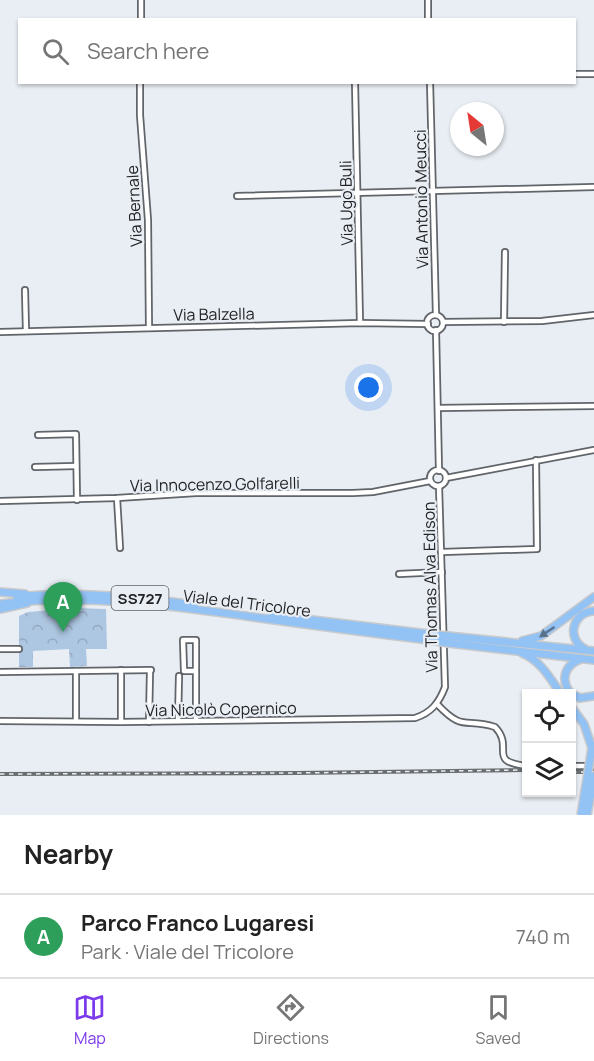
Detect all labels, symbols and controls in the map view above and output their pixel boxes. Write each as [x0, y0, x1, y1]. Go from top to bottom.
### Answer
search box [18, 18, 576, 84]
icon: search [39, 35, 72, 68]
text: Search here [87, 36, 209, 66]
north arrow [450, 102, 504, 156]
street label: Via Antonio Meucci [409, 129, 433, 269]
street label: Via Ugo Buli [334, 160, 358, 246]
street label: Via Bernale [121, 165, 147, 247]
street label: Via Balzella [173, 302, 255, 326]
your location [354, 373, 383, 402]
street label: Via Innocenzo Golfarelli [130, 472, 300, 496]
street label: Via Thomas Alva Edison [418, 501, 442, 673]
pin: A [44, 582, 82, 632]
street label: Viale del Tricolore [182, 584, 312, 622]
road number: SS727 [112, 586, 168, 610]
one-way arrow [539, 626, 555, 637]
map controls [522, 689, 576, 797]
button: locate [522, 689, 576, 743]
street label: Via Nicolò Copernico [145, 697, 297, 721]
button: layers [522, 743, 576, 797]
text: Nearby [24, 836, 113, 872]
text: Parco Franco Lugaresi [81, 908, 315, 938]
text: A [37, 923, 50, 950]
text: 740 m [516, 923, 570, 950]
text: Park · Viale del Tricolore [81, 938, 294, 965]
tab: Map [73, 991, 106, 1049]
tab: Directions [253, 991, 329, 1049]
tab: Saved [476, 991, 521, 1049]

